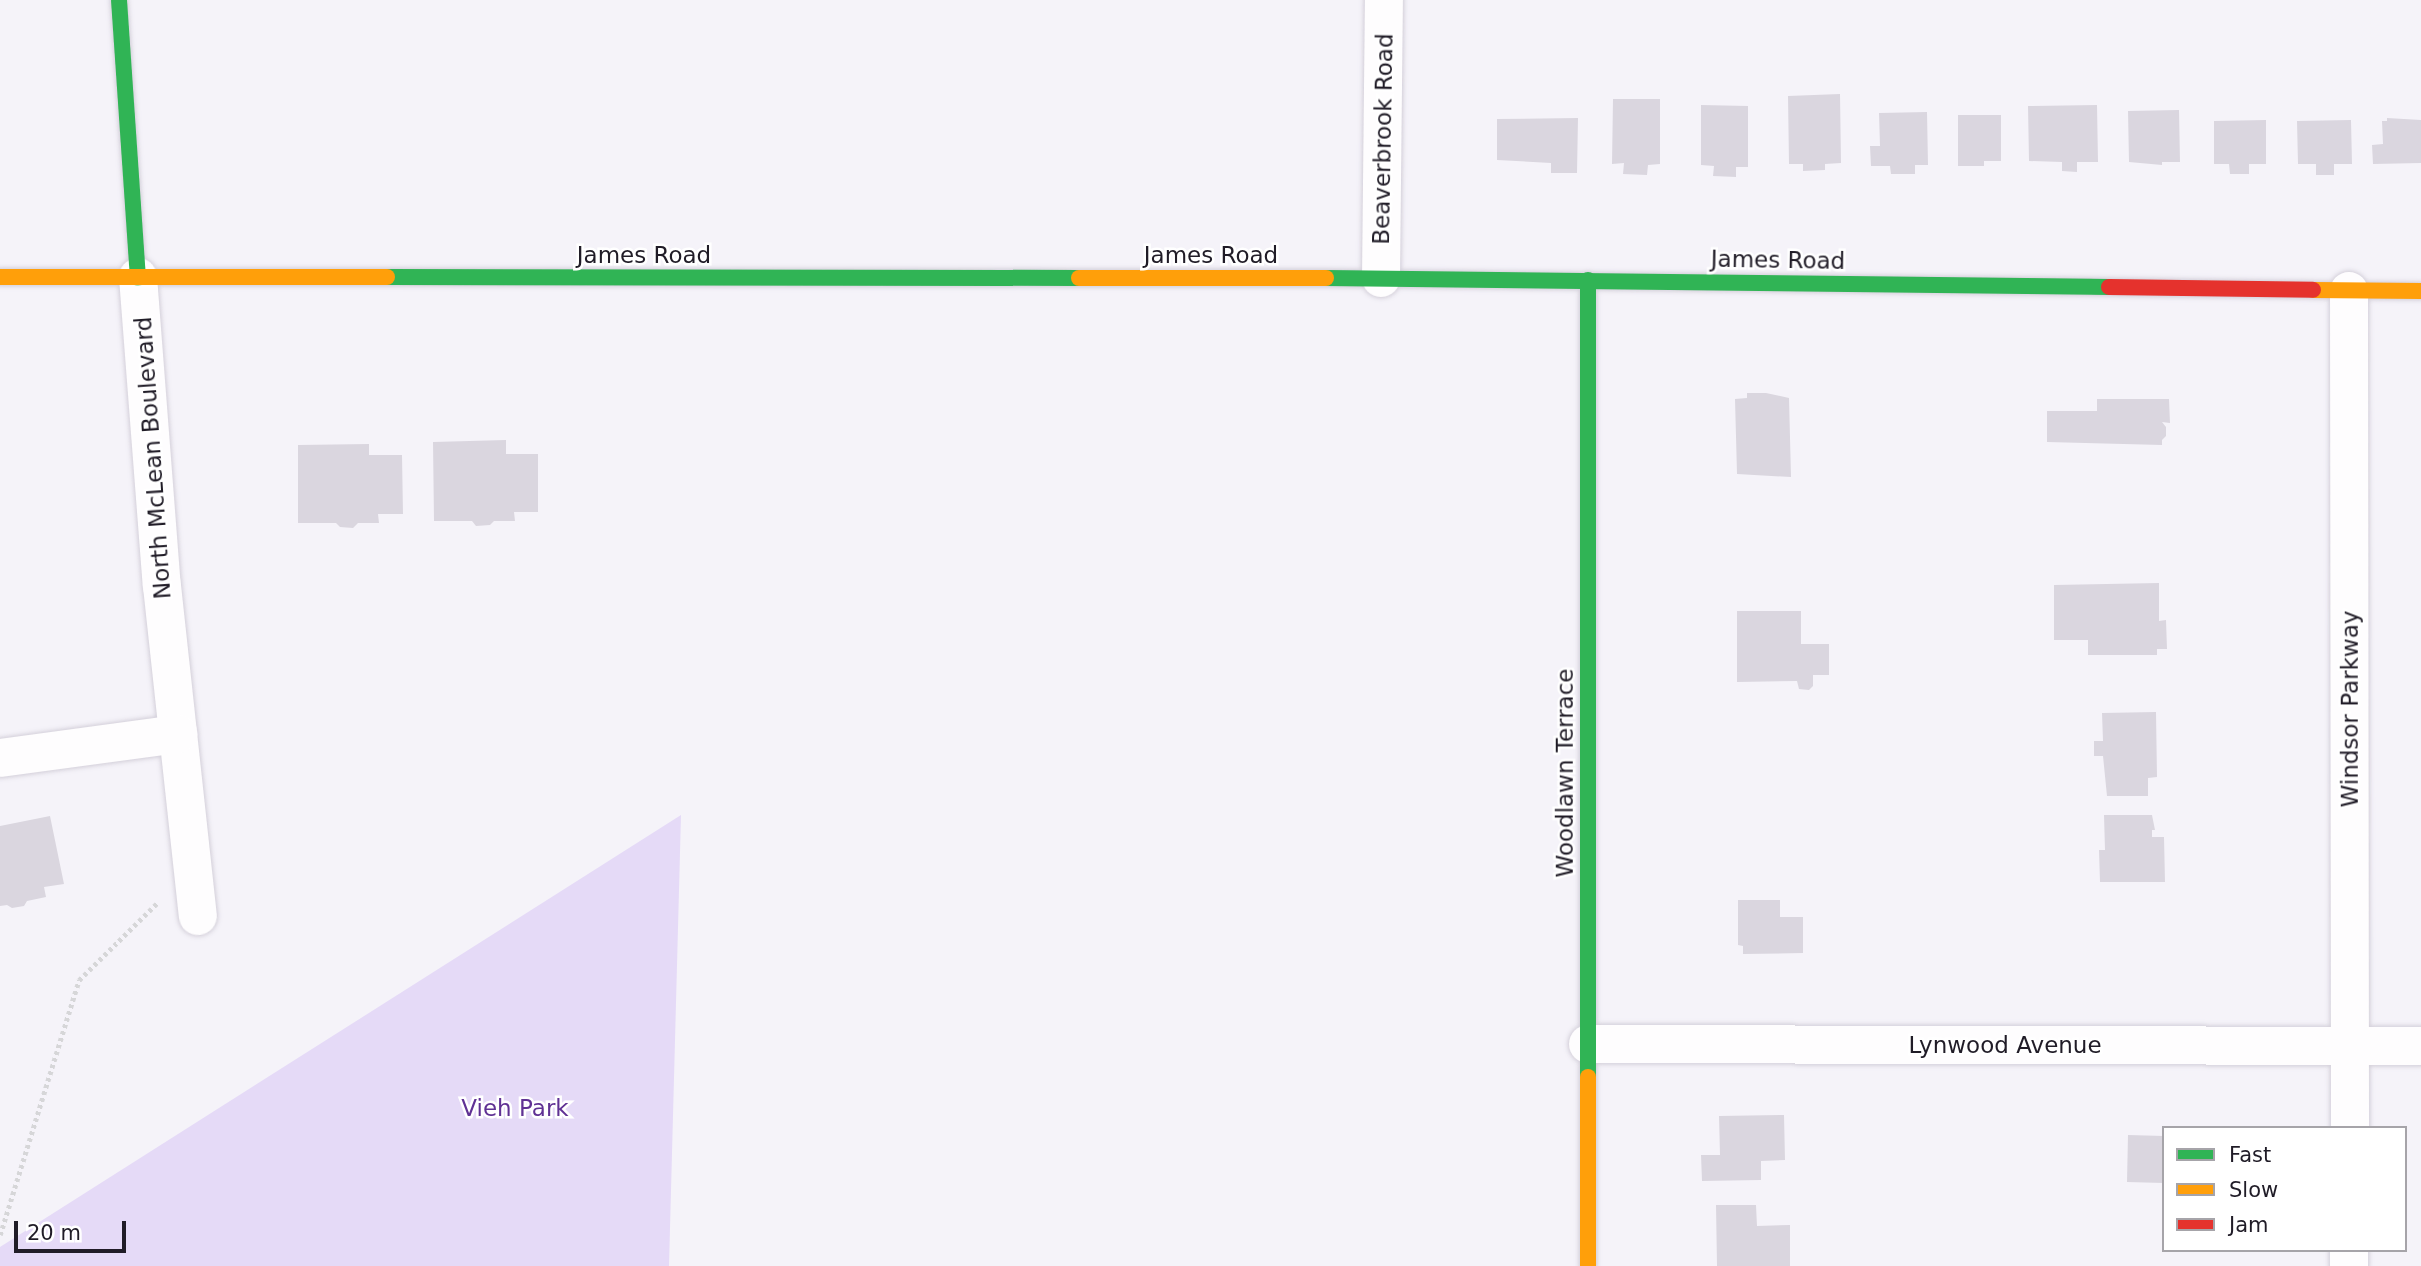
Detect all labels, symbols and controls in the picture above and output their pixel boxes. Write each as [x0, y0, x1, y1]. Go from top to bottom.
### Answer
street label: Beaverbrook Road [1367, 33, 1399, 245]
street label: James Road [577, 241, 711, 269]
street label: James Road [1144, 241, 1278, 269]
street label: James Road [1711, 245, 1845, 275]
street label: North McLean Boulevard [129, 316, 177, 600]
street label: Windsor Parkway [2336, 611, 2364, 807]
street label: Woodlawn Terrace [1551, 668, 1579, 878]
street label: Lynwood Avenue [1908, 1031, 2102, 1059]
park label: Vieh Park [461, 1094, 569, 1122]
legend [2162, 1126, 2407, 1252]
text: Fast [2229, 1143, 2271, 1167]
text: Slow [2229, 1178, 2278, 1202]
scale bar [18, 1206, 130, 1250]
text: Jam [2229, 1213, 2269, 1237]
text: 20 m [27, 1221, 81, 1245]

